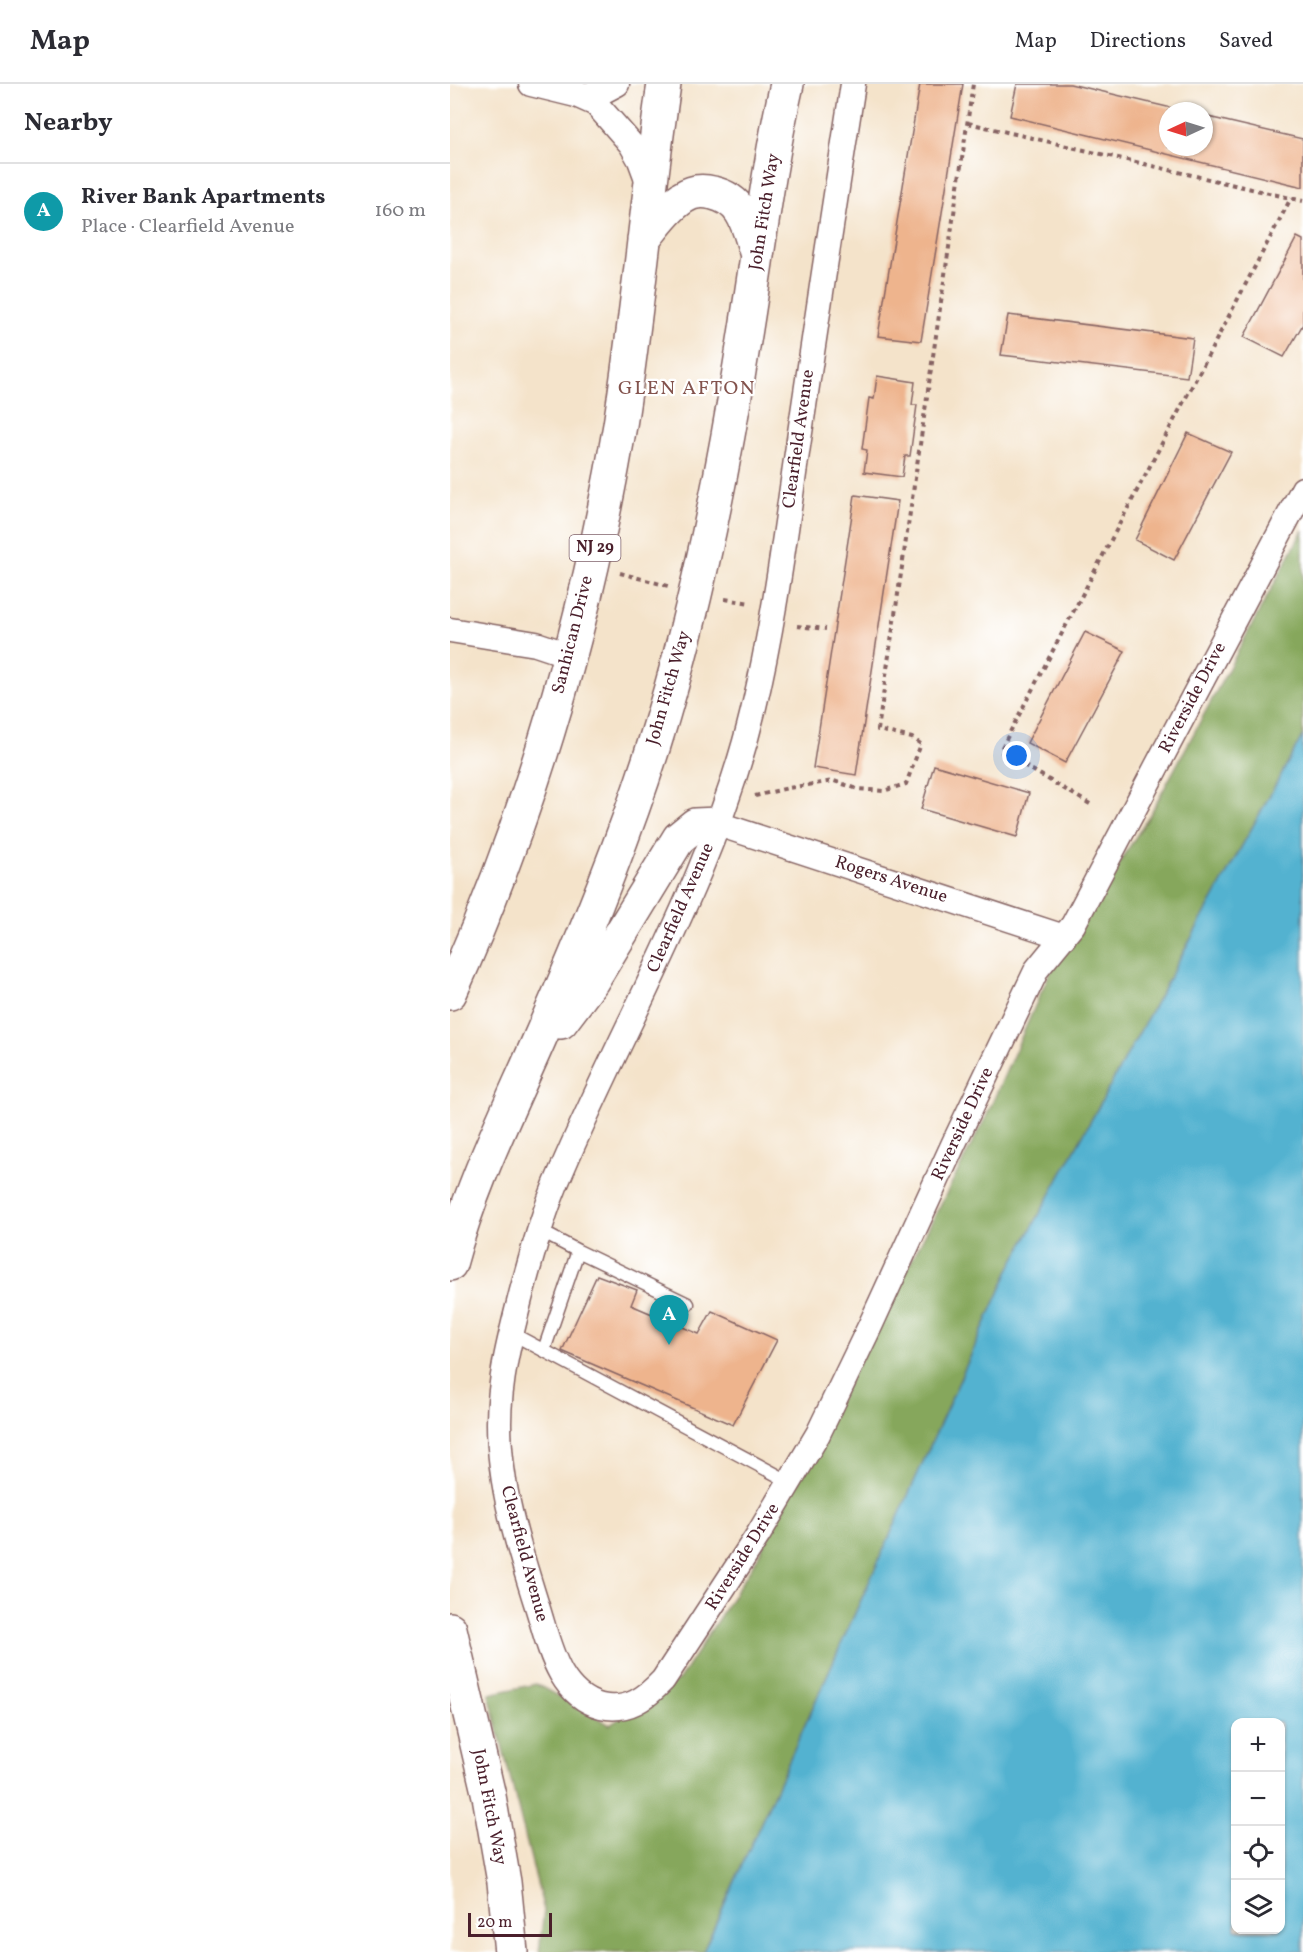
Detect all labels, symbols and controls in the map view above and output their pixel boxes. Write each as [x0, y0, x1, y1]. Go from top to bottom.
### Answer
text: Map [30, 22, 90, 61]
text: Map [1015, 27, 1057, 56]
text: Directions [1090, 27, 1186, 56]
text: Saved [1219, 27, 1273, 56]
north arrow [1159, 102, 1213, 156]
text: Nearby [24, 105, 113, 141]
street label: John Fitch Way [743, 152, 787, 272]
text: River Bank Apartments [81, 182, 326, 213]
text: A [36, 197, 51, 225]
text: 160 m [374, 197, 426, 225]
text: Place · Clearfield Avenue [81, 213, 294, 241]
street label: Clearfield Avenue [777, 368, 821, 510]
district label: GLEN AFTON [618, 375, 756, 403]
road number: NJ 29 [570, 535, 620, 561]
street label: Sanhican Drive [546, 573, 600, 697]
street label: John Fitch Way [641, 628, 697, 748]
street label: Riverside Drive [1153, 638, 1233, 758]
your location [1002, 741, 1031, 770]
street label: Clearfield Avenue [641, 839, 721, 977]
street label: Rogers Avenue [832, 850, 950, 910]
street label: Riverside Drive [926, 1063, 1000, 1185]
pin: A [650, 1296, 688, 1345]
street label: Clearfield Avenue [494, 1483, 554, 1625]
street label: Riverside Drive [700, 1498, 786, 1616]
map controls [1231, 1718, 1285, 1934]
button: + [1231, 1718, 1285, 1772]
street label: John Fitch Way [465, 1747, 513, 1867]
button: − [1231, 1772, 1285, 1826]
button: locate [1231, 1826, 1285, 1880]
button: layers [1231, 1880, 1285, 1934]
scale bar [468, 1910, 552, 1938]
text: 20 m [477, 1912, 512, 1934]

